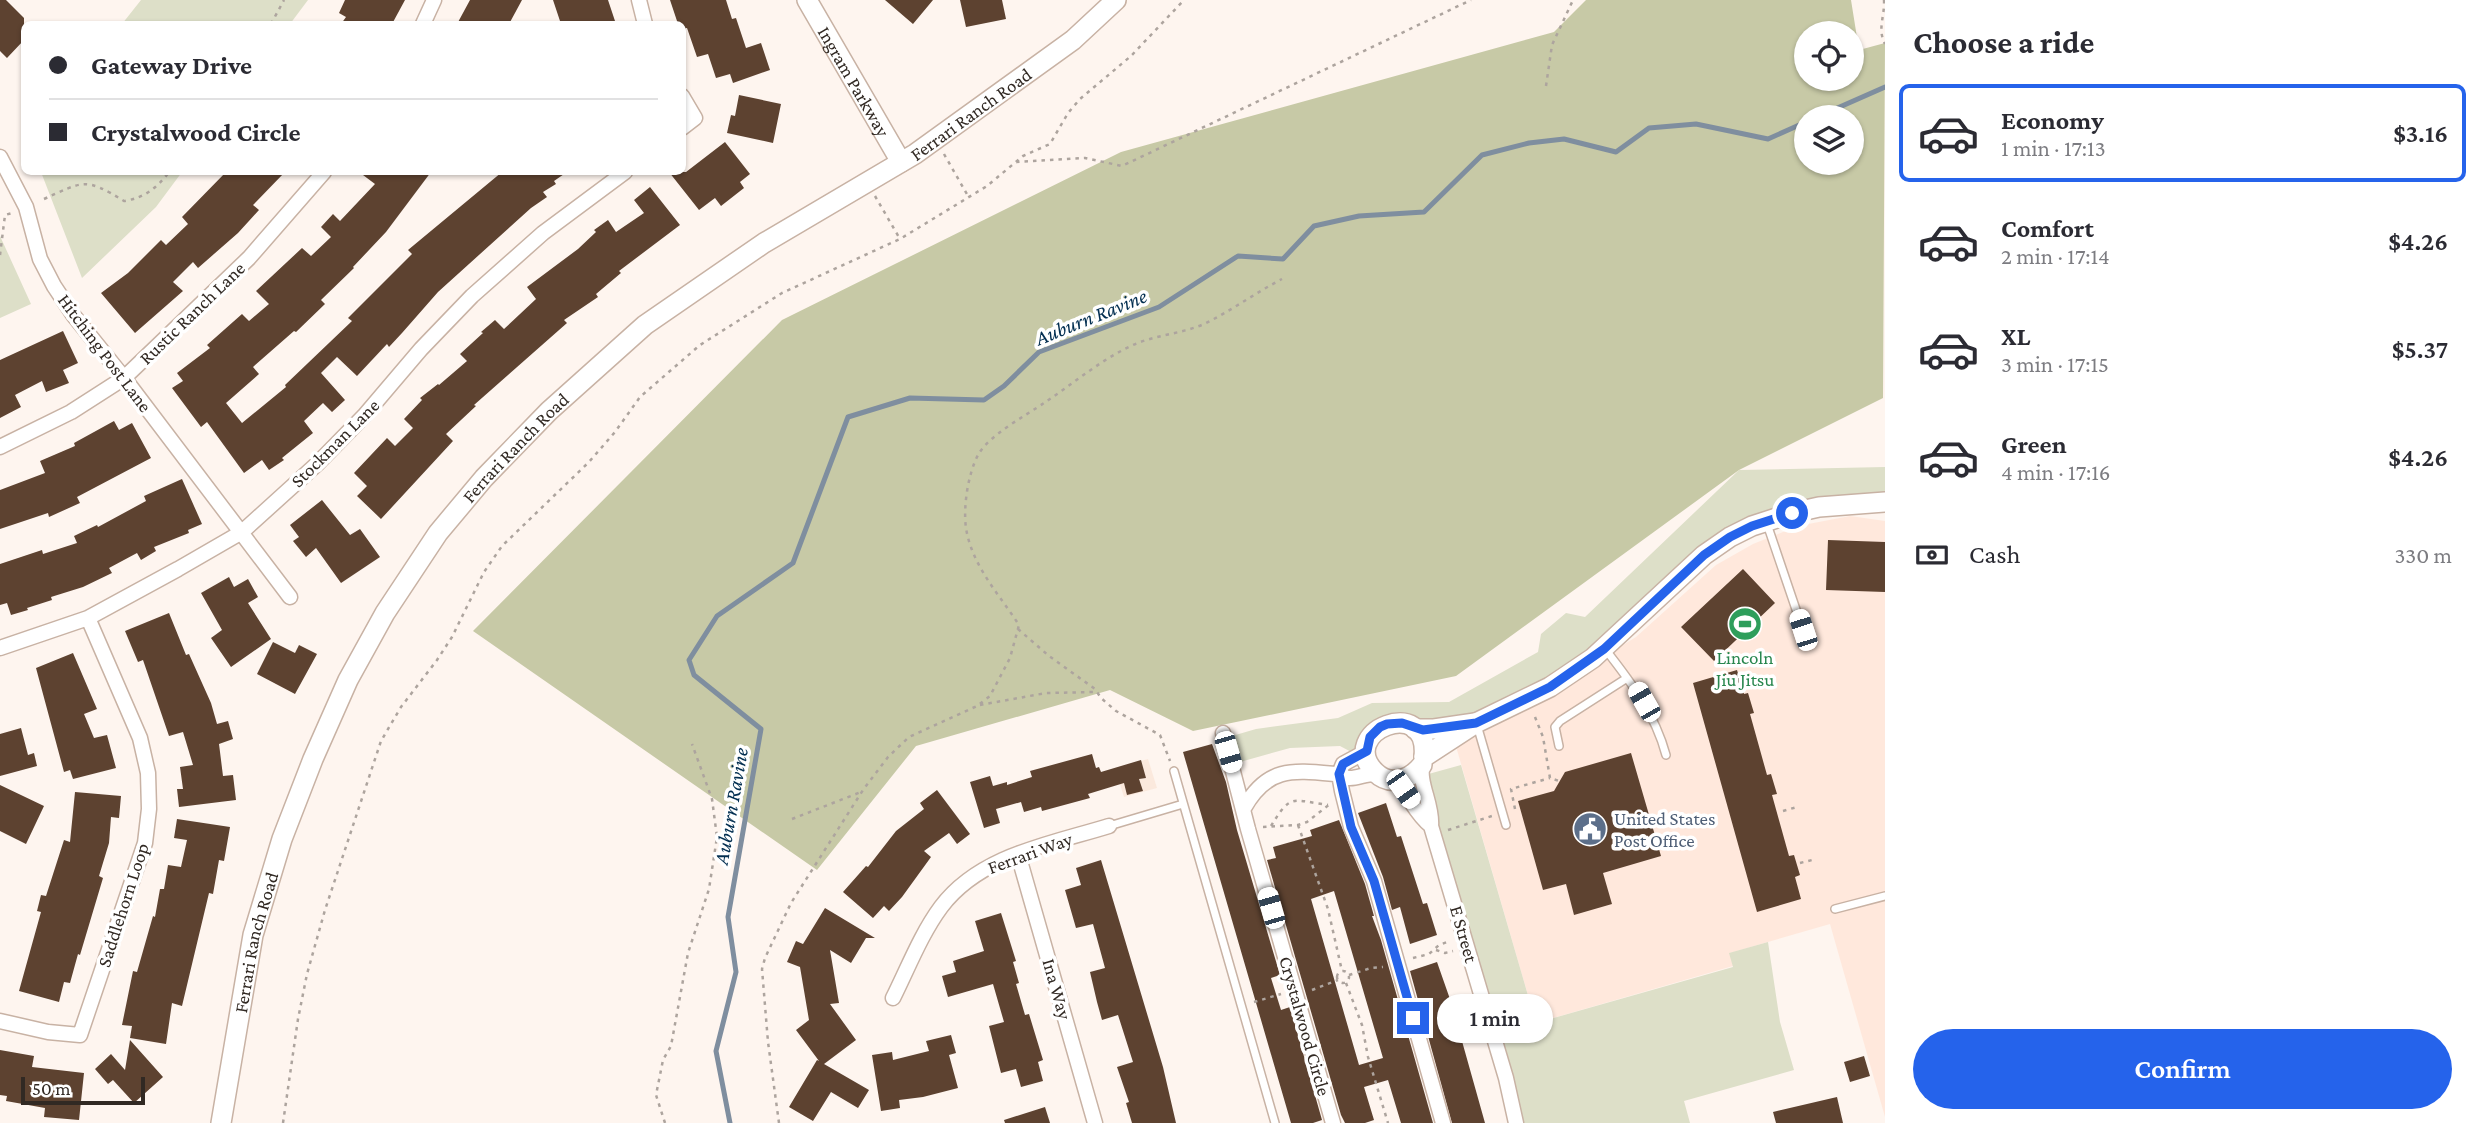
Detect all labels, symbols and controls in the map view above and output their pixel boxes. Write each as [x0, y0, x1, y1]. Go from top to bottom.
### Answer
map controls [1794, 21, 1864, 175]
button: locate [1794, 21, 1864, 91]
street label: Ingram Parkway [814, 22, 894, 140]
text: Choose a ride [1913, 24, 2094, 60]
text: Gateway Drive [91, 51, 252, 80]
street label: Ferrari Ranch Road [906, 63, 1035, 165]
icon: car [1917, 102, 1980, 165]
button: layers [1794, 105, 1864, 175]
text: Economy [2001, 106, 2104, 135]
text: Crystalwood Circle [91, 118, 301, 147]
text: $3.16 [2393, 119, 2448, 148]
text: 1 min · 17:13 [2001, 135, 2106, 161]
icon: car [1917, 210, 1980, 273]
text: Comfort [2001, 214, 2094, 243]
text: $4.26 [2388, 227, 2448, 256]
text: 2 min · 17:14 [2001, 243, 2110, 269]
street label: Rustic Ranch Lane [135, 257, 249, 369]
water label: Auburn Ravine [1031, 284, 1150, 351]
street label: Hitching Post Lane [54, 290, 156, 416]
icon: car [1917, 318, 1980, 381]
text: XL [2001, 322, 2030, 351]
text: $5.37 [2392, 335, 2448, 364]
text: 3 min · 17:15 [2001, 351, 2109, 377]
street label: Ferrari Ranch Road [458, 388, 573, 507]
street label: Stockman Lane [287, 395, 383, 491]
icon: car [1917, 426, 1980, 489]
text: Green [2001, 430, 2067, 459]
text: $4.26 [2388, 443, 2448, 472]
text: 4 min · 17:16 [2001, 459, 2111, 485]
route start [1776, 497, 1808, 529]
icon: cash [1913, 536, 1951, 574]
text: Cash [1969, 540, 2020, 569]
text: 330 m [2394, 542, 2452, 568]
sports icon: Lincoln Jiu Jitsu [1726, 605, 1764, 643]
car [1787, 607, 1820, 653]
place label: Lincoln Jiu Jitsu [1714, 647, 1774, 690]
car [1625, 679, 1664, 725]
car [1213, 729, 1244, 775]
water label: Auburn Ravine [709, 746, 753, 867]
car [1383, 766, 1424, 812]
place label: United States Post Office [1614, 808, 1715, 851]
public building icon: United States Post Office [1571, 810, 1609, 848]
street label: Ferrari Way [985, 828, 1075, 878]
street label: Saddlehorn Loop [93, 840, 153, 970]
street label: Ferrari Ranch Road [229, 869, 282, 1014]
car [1256, 885, 1287, 931]
street label: E Street [1446, 903, 1482, 966]
street label: Crystalwood Circle [1275, 954, 1335, 1098]
street label: Ina Way [1038, 956, 1076, 1022]
callout: 1 min [1438, 993, 1553, 1042]
route end [1397, 1002, 1429, 1034]
text: 1 min [1469, 1005, 1521, 1031]
button: Confirm [1913, 1029, 2452, 1109]
scale bar [21, 1074, 145, 1106]
text: 50 m [32, 1078, 71, 1099]

